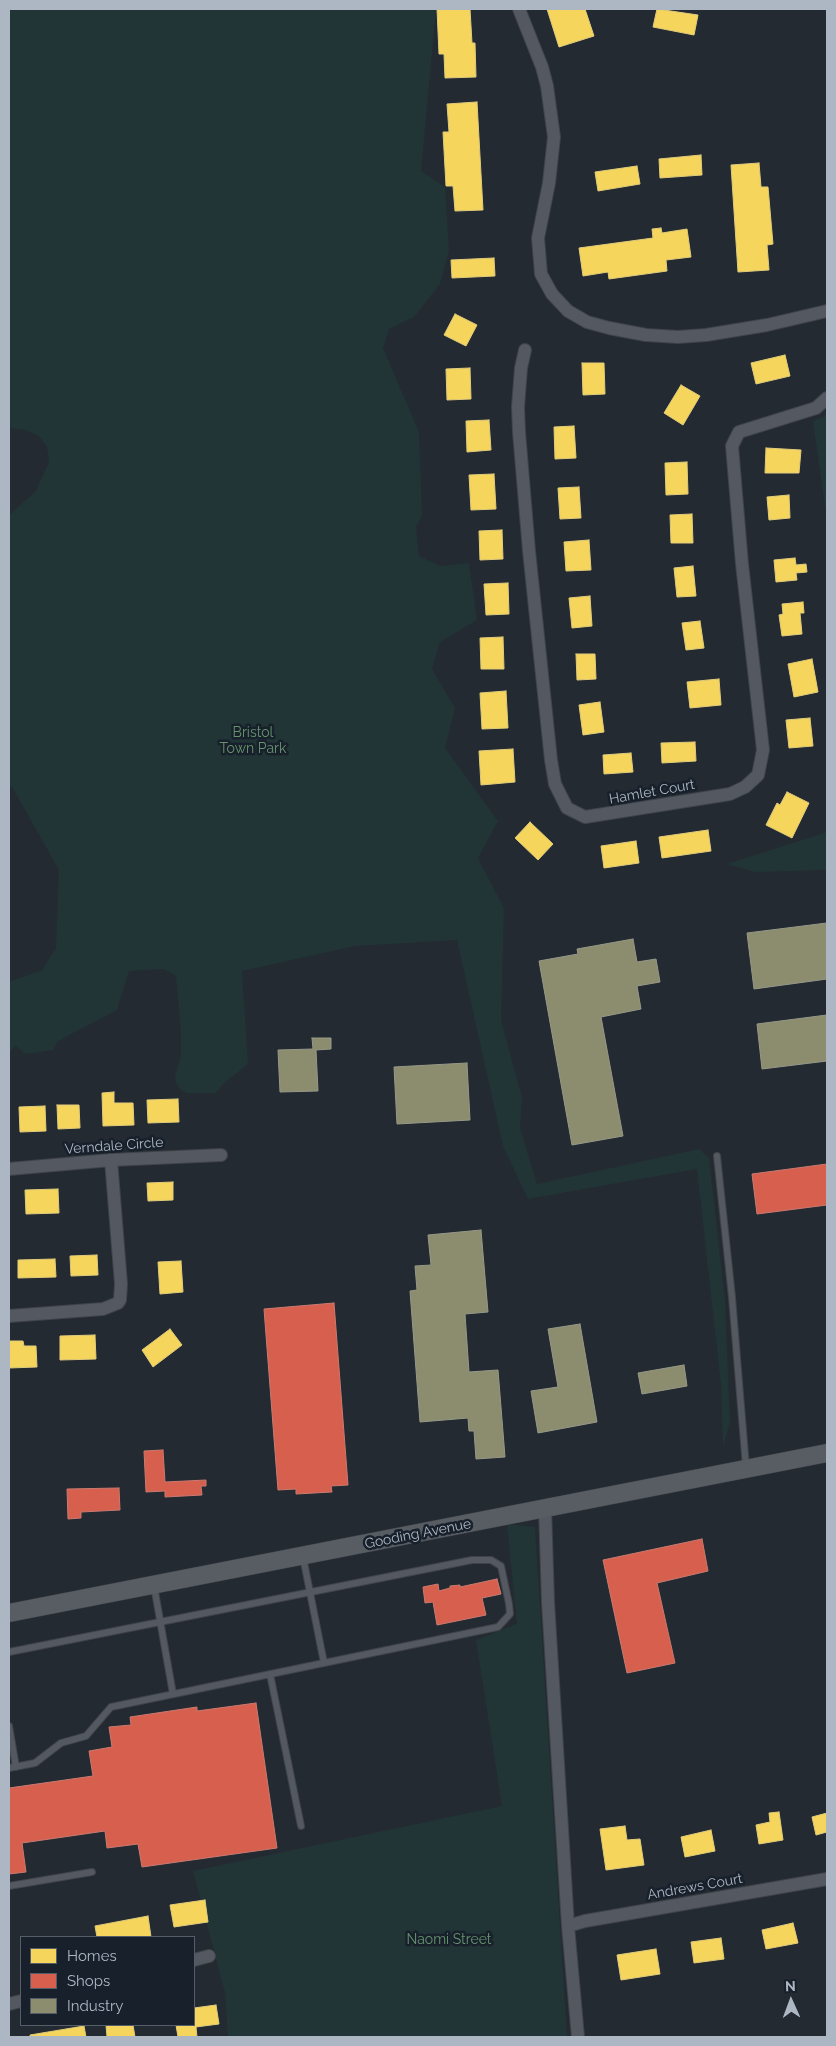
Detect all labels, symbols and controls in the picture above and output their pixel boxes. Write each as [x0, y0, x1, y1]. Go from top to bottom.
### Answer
park label: Bristol Town Park [220, 725, 286, 758]
street label: Hamlet Court [608, 776, 696, 808]
street label: Verndale Circle [64, 1134, 164, 1158]
street label: Gooding Avenue [363, 1515, 473, 1553]
street label: Andrews Court [646, 1870, 744, 1904]
park label: Naomi Street [407, 1932, 491, 1948]
legend [20, 1936, 195, 2026]
text: Homes [67, 1947, 117, 1965]
text: Shops [67, 1972, 110, 1990]
north arrow [766, 1976, 816, 2026]
text: N [785, 1978, 796, 1994]
text: Industry [67, 1997, 123, 2015]

